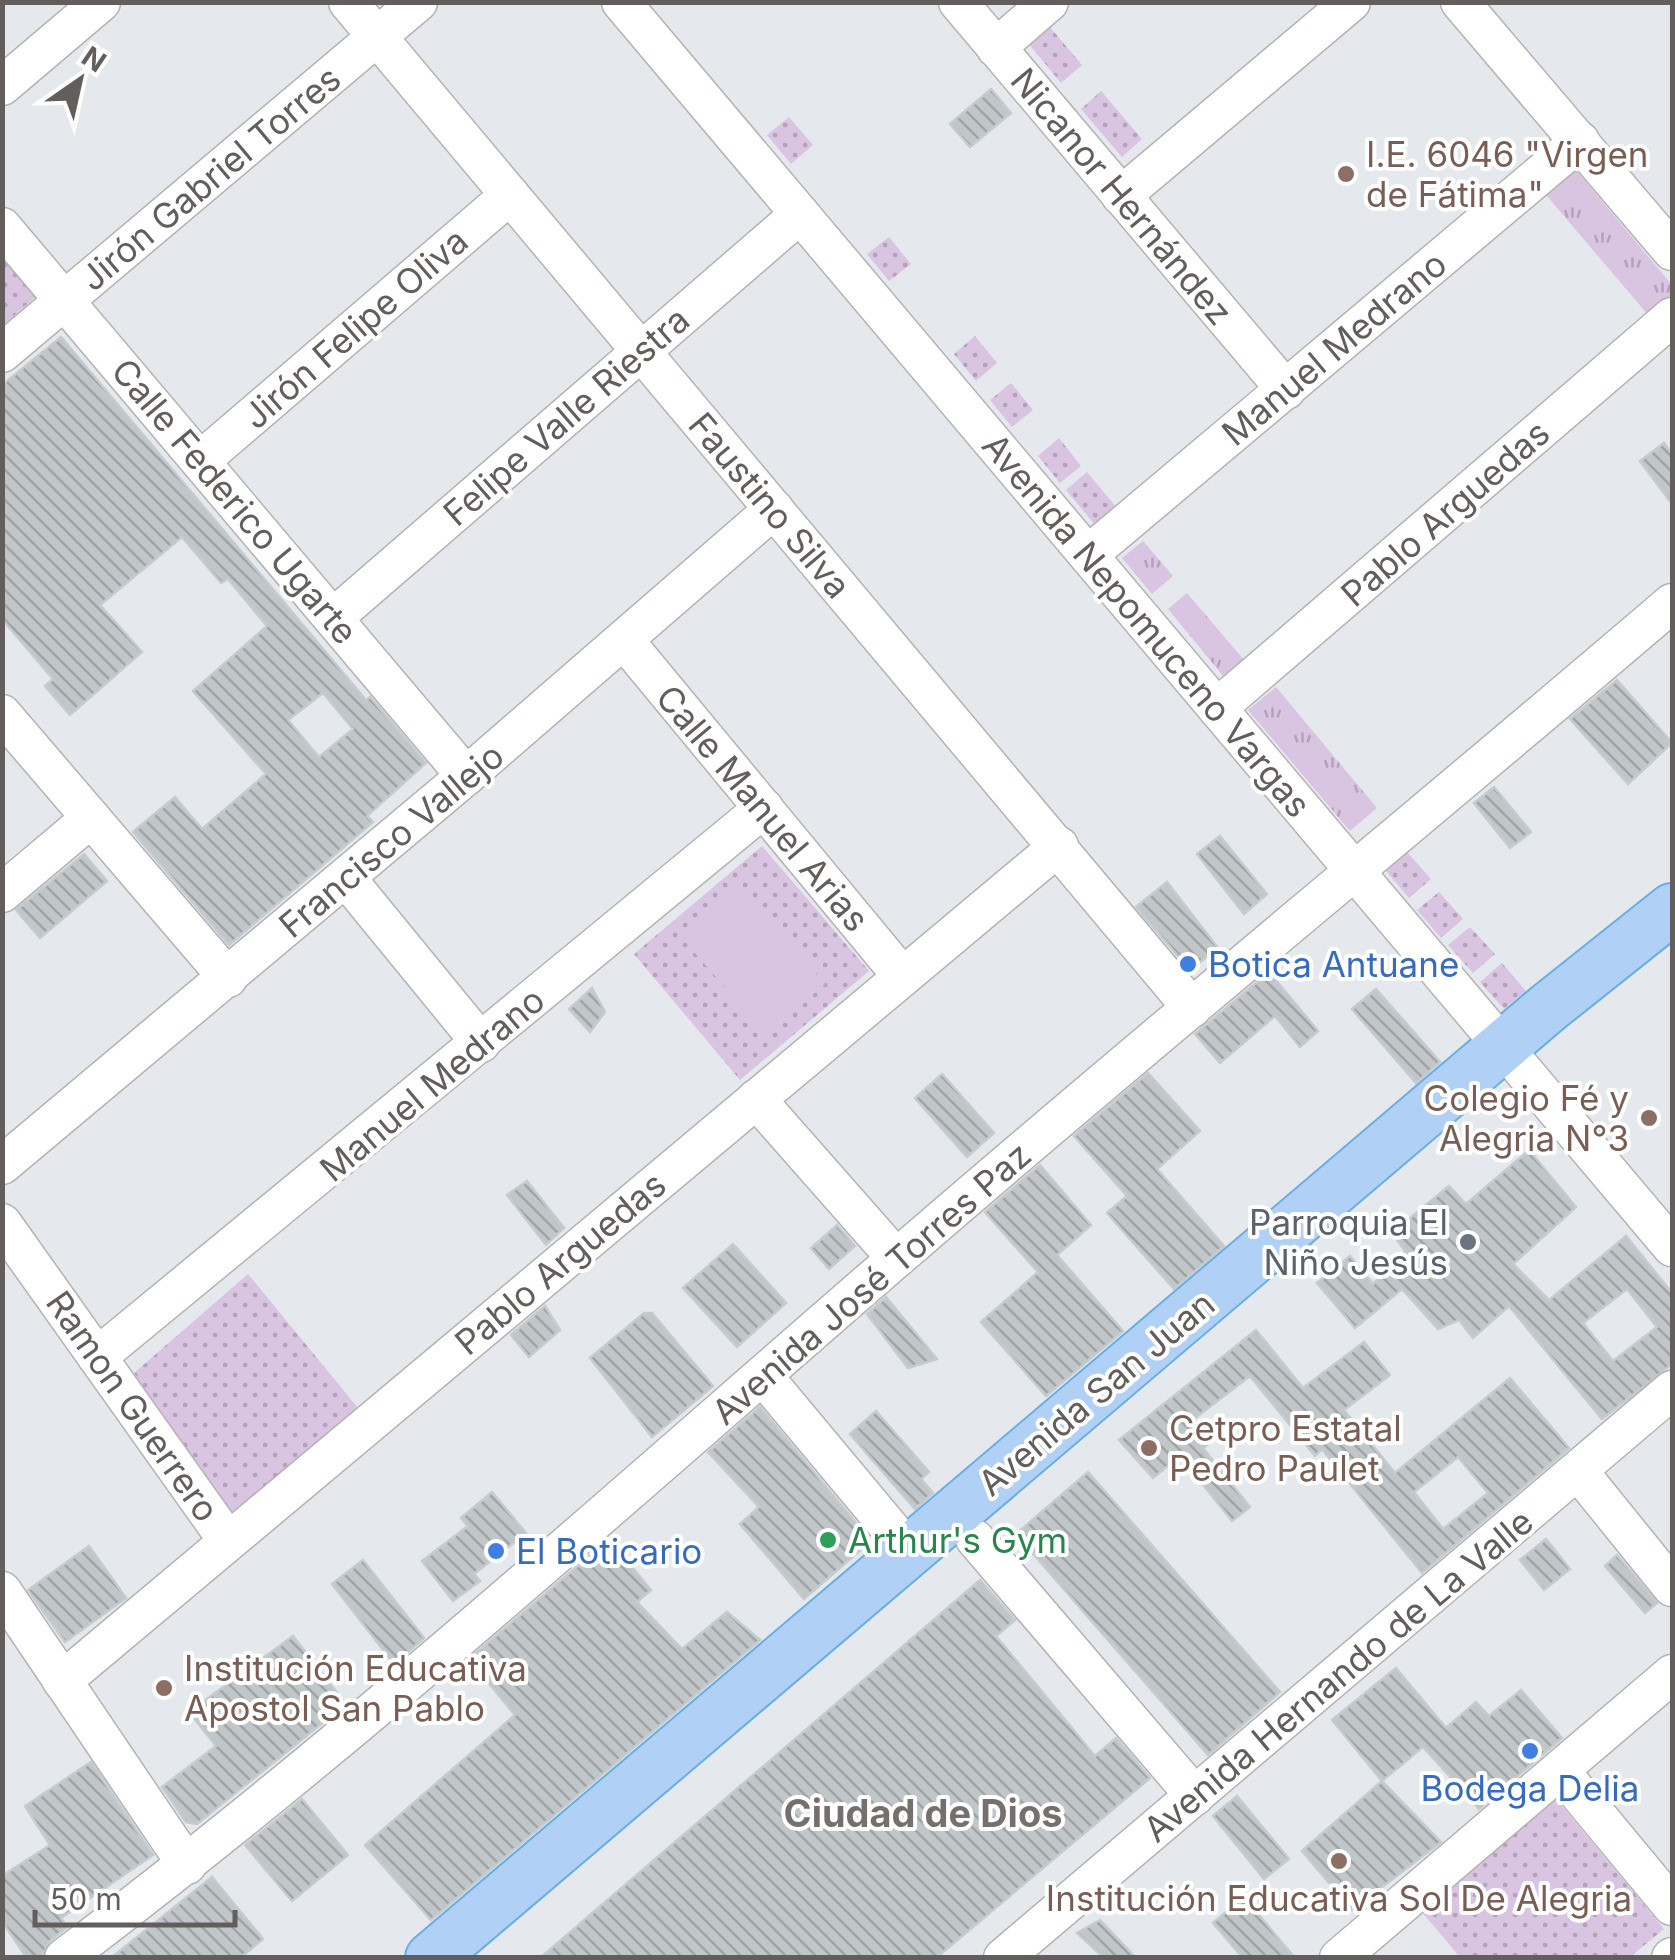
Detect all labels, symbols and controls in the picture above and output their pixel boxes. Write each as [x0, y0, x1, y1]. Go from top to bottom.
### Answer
north arrow [30, 30, 130, 130]
text: N [76, 39, 112, 79]
street label: Jirón Gabriel Torres [71, 57, 349, 299]
street label: Nicanor Hernández [1003, 59, 1241, 333]
place label: I.E. 6046 "Virgen de Fátima" [1366, 133, 1648, 215]
marker: I.E. 6046 "Virgen de Fátima" [1335, 163, 1357, 185]
street label: Jirón Felipe Oliva [234, 219, 476, 437]
street label: Manuel Medrano [1214, 242, 1454, 454]
street label: Felipe Valle Riestra [435, 298, 697, 534]
street label: Calle Federico Ugarte [103, 350, 367, 652]
street label: Faustino Silva [680, 404, 860, 606]
street label: Pablo Arguedas [1332, 411, 1558, 615]
street label: Avenida Nepomuceno Vargas [974, 425, 1320, 825]
street label: Calle Manuel Arias [648, 676, 878, 940]
street label: Francisco Vallejo [270, 734, 512, 946]
place label: Botica Antuane [1208, 943, 1459, 985]
marker: Botica Antuane [1177, 953, 1199, 975]
street label: Manuel Medrano [312, 978, 552, 1190]
place label: Colegio Fé y Alegria N°3 [1424, 1077, 1629, 1159]
marker: Colegio Fé y Alegria N°3 [1638, 1107, 1660, 1129]
street label: Avenida José Torres Paz [703, 1133, 1039, 1433]
street label: Pablo Arguedas [446, 1163, 674, 1363]
place label: Parroquia El Niño Jesús [1249, 1201, 1448, 1283]
marker: Parroquia El Niño Jesús [1457, 1231, 1479, 1253]
street label: Avenida San Juan [970, 1282, 1222, 1504]
street label: Ramon Guerrero [38, 1283, 228, 1529]
place label: Cetpro Estatal Pedro Paulet [1169, 1407, 1402, 1489]
marker: Cetpro Estatal Pedro Paulet [1138, 1437, 1160, 1459]
street label: Avenida Hernando de La Valle [1135, 1500, 1541, 1850]
place label: Arthur's Gym [848, 1519, 1067, 1561]
marker: Arthur's Gym [817, 1529, 839, 1551]
place label: El Boticario [516, 1530, 702, 1572]
marker: El Boticario [485, 1540, 507, 1562]
place label: Institución Educativa Apostol San Pablo [184, 1647, 527, 1729]
marker: Institución Educativa Apostol San Pablo [153, 1677, 175, 1699]
marker: Bodega Delia [1519, 1740, 1541, 1762]
place label: Bodega Delia [1421, 1767, 1639, 1809]
district label: Ciudad de Dios [784, 1790, 1062, 1836]
marker: Institución Educativa Sol De Alegria [1328, 1850, 1350, 1872]
scale bar [35, 1865, 235, 1927]
place label: Institución Educativa Sol De Alegria [1046, 1877, 1632, 1919]
text: 50 m [50, 1881, 122, 1917]

